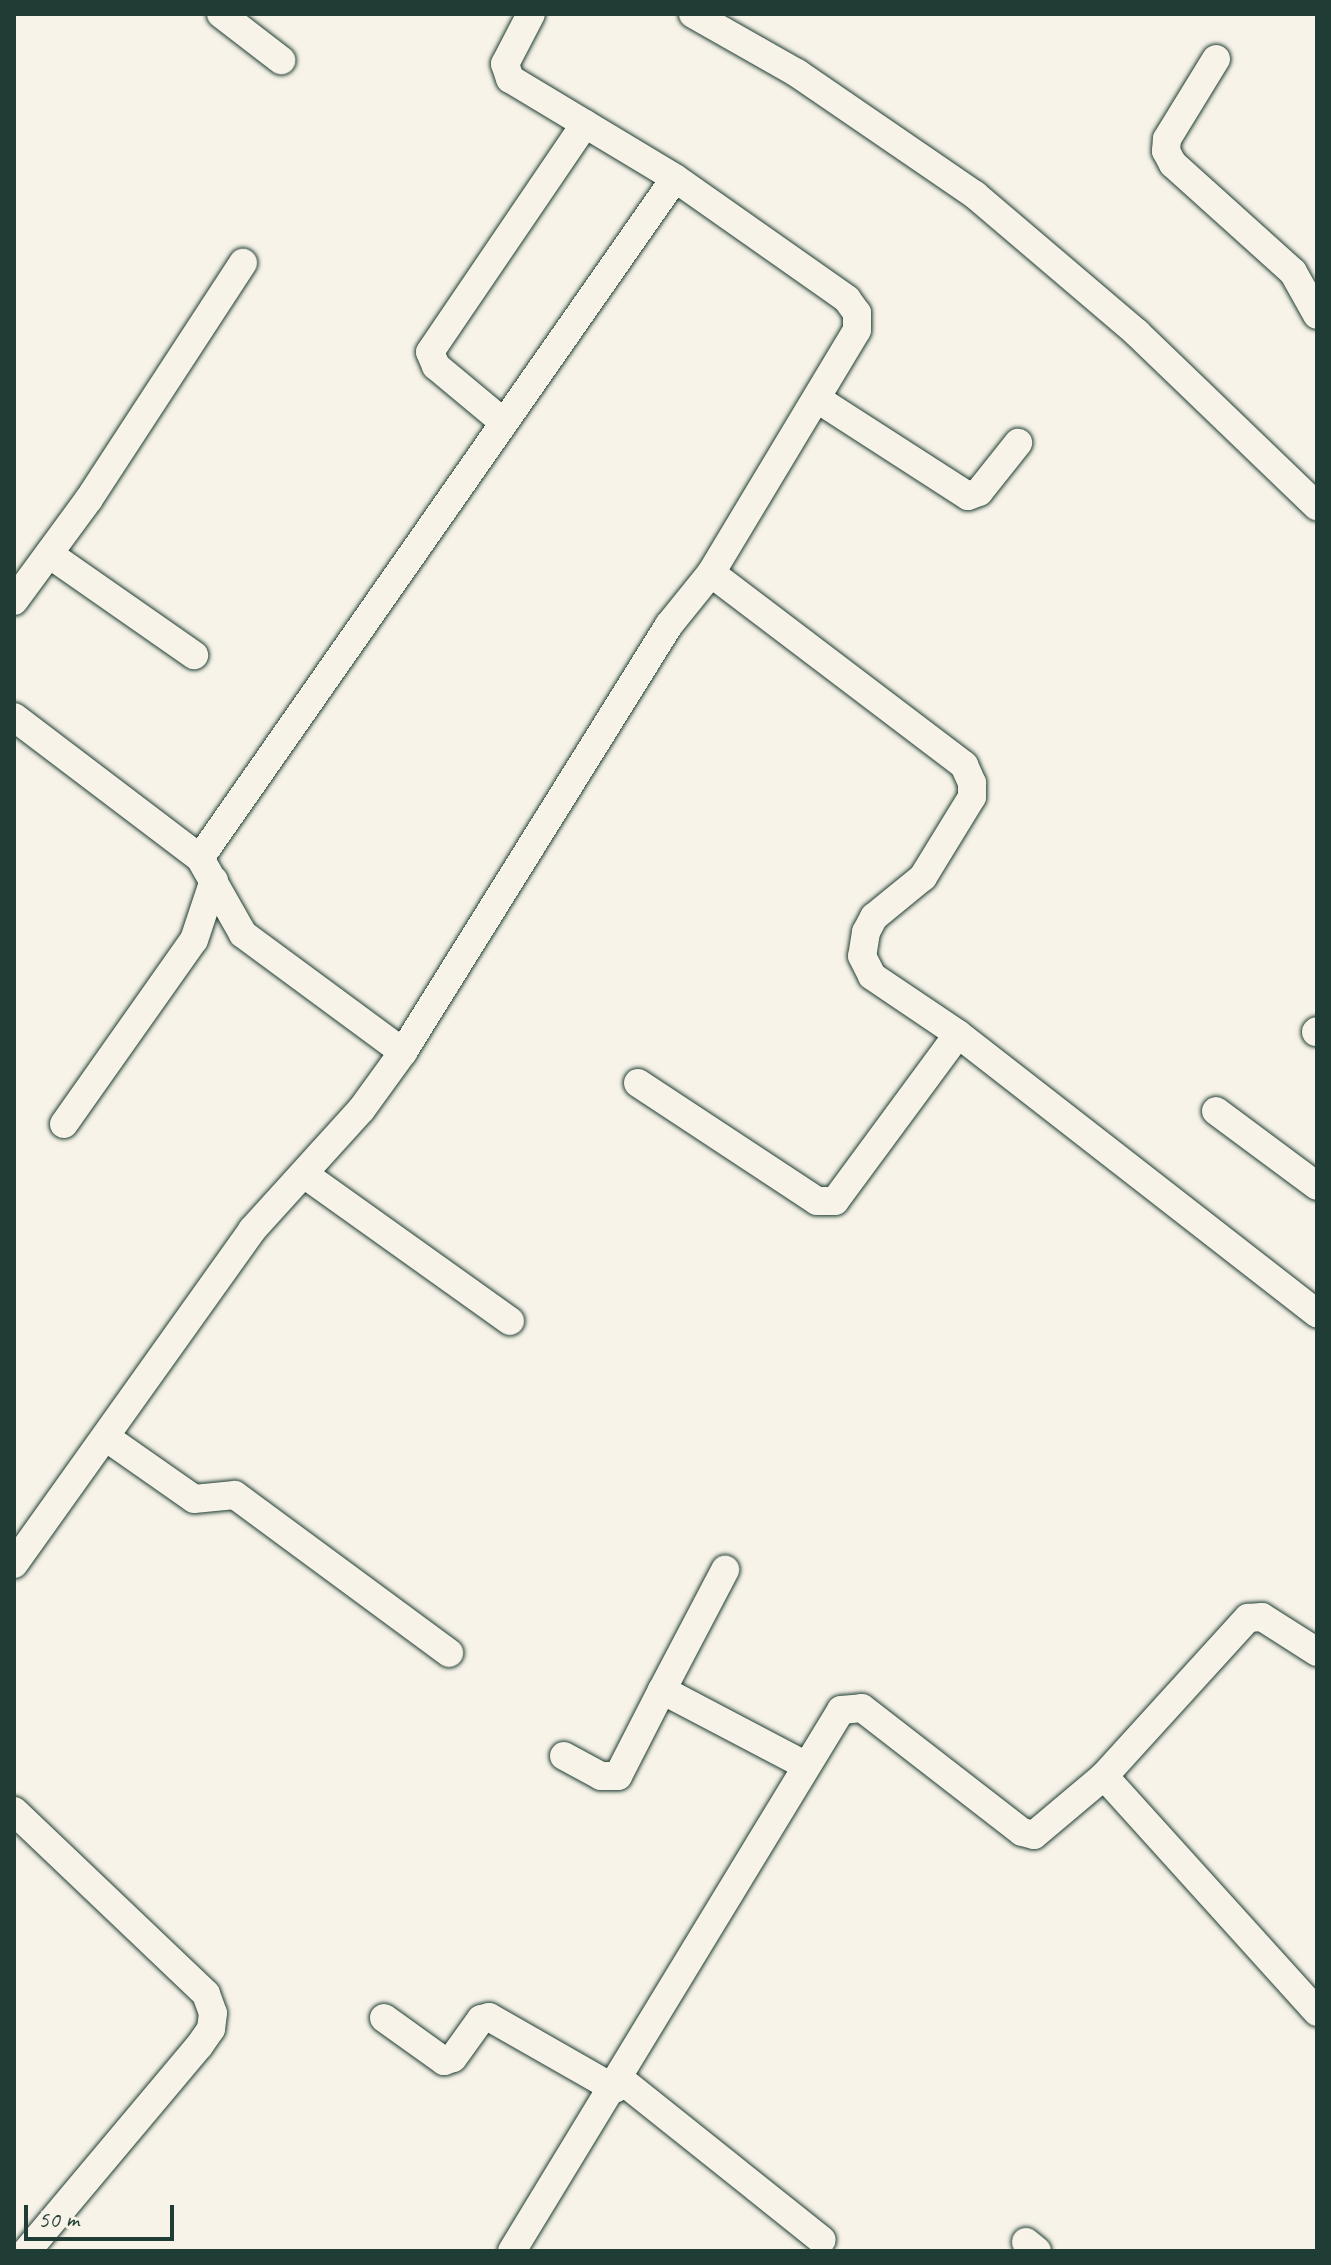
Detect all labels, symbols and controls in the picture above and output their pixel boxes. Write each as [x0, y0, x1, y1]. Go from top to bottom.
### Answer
scale bar [28, 2189, 178, 2239]
text: 50 m [38, 2204, 79, 2234]

